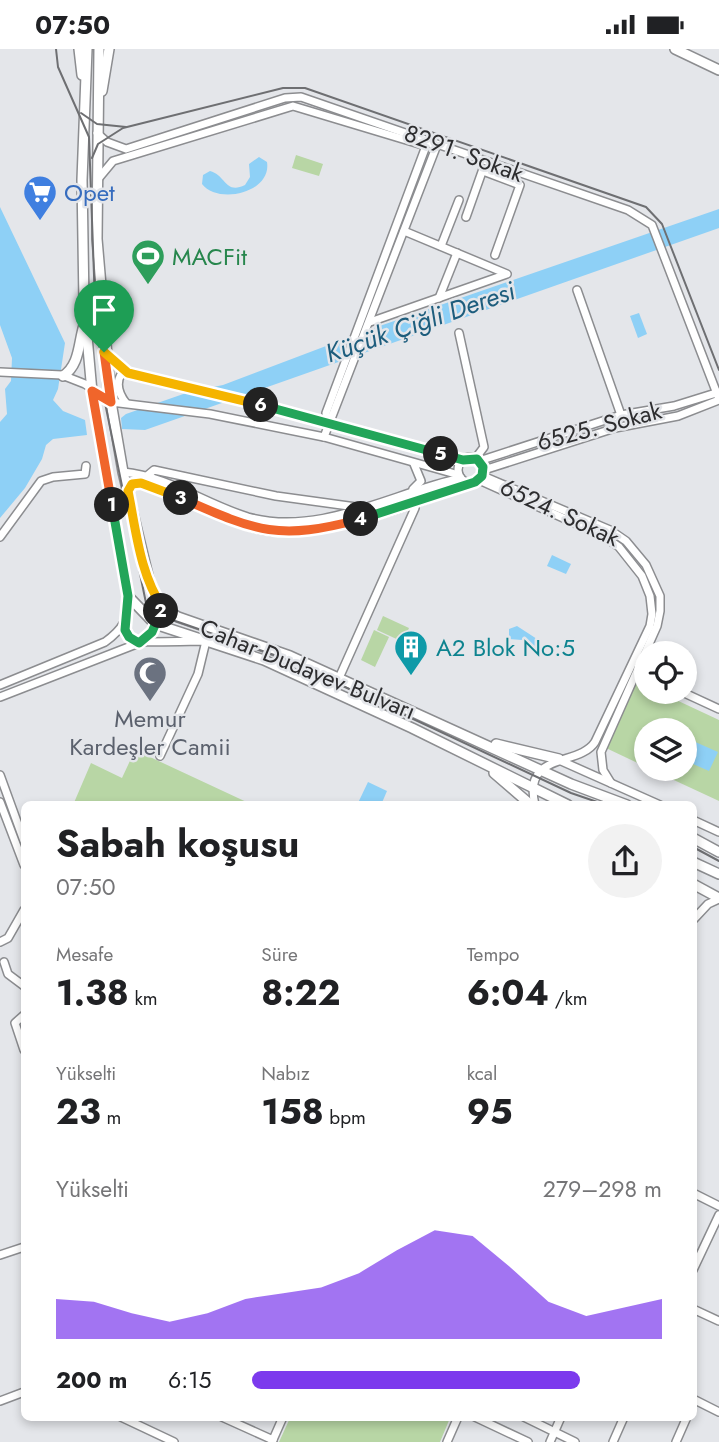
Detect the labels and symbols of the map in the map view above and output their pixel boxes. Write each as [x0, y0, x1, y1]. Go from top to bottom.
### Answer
street label: 8291. Sokak [399, 115, 529, 191]
supermarket icon: Opet [21, 173, 59, 222]
place label: Opet [64, 175, 115, 210]
sports icon: MACFit [129, 237, 167, 286]
place label: MACFit [172, 239, 247, 274]
water label: Küçük Çiğli Deresi [320, 272, 520, 372]
pin [74, 280, 134, 352]
pin: 6 [244, 387, 278, 423]
street label: 6525. Sokak [533, 392, 666, 459]
pin: 5 [424, 437, 458, 471]
street label: 6524. Sokak [494, 469, 626, 555]
pin: 3 [164, 481, 198, 515]
pin: 1 [94, 487, 130, 523]
pin: 4 [344, 501, 378, 537]
pin: 2 [144, 593, 178, 629]
street label: Cahar Dudayev Bulvarı [195, 610, 421, 728]
building icon: A2 Blok No:5 [392, 628, 430, 677]
place label: A2 Blok No:5 [436, 630, 575, 665]
mosque icon: Memur Kardeşler Camii [131, 654, 169, 703]
place label: Memur Kardeşler Camii [69, 701, 231, 764]

